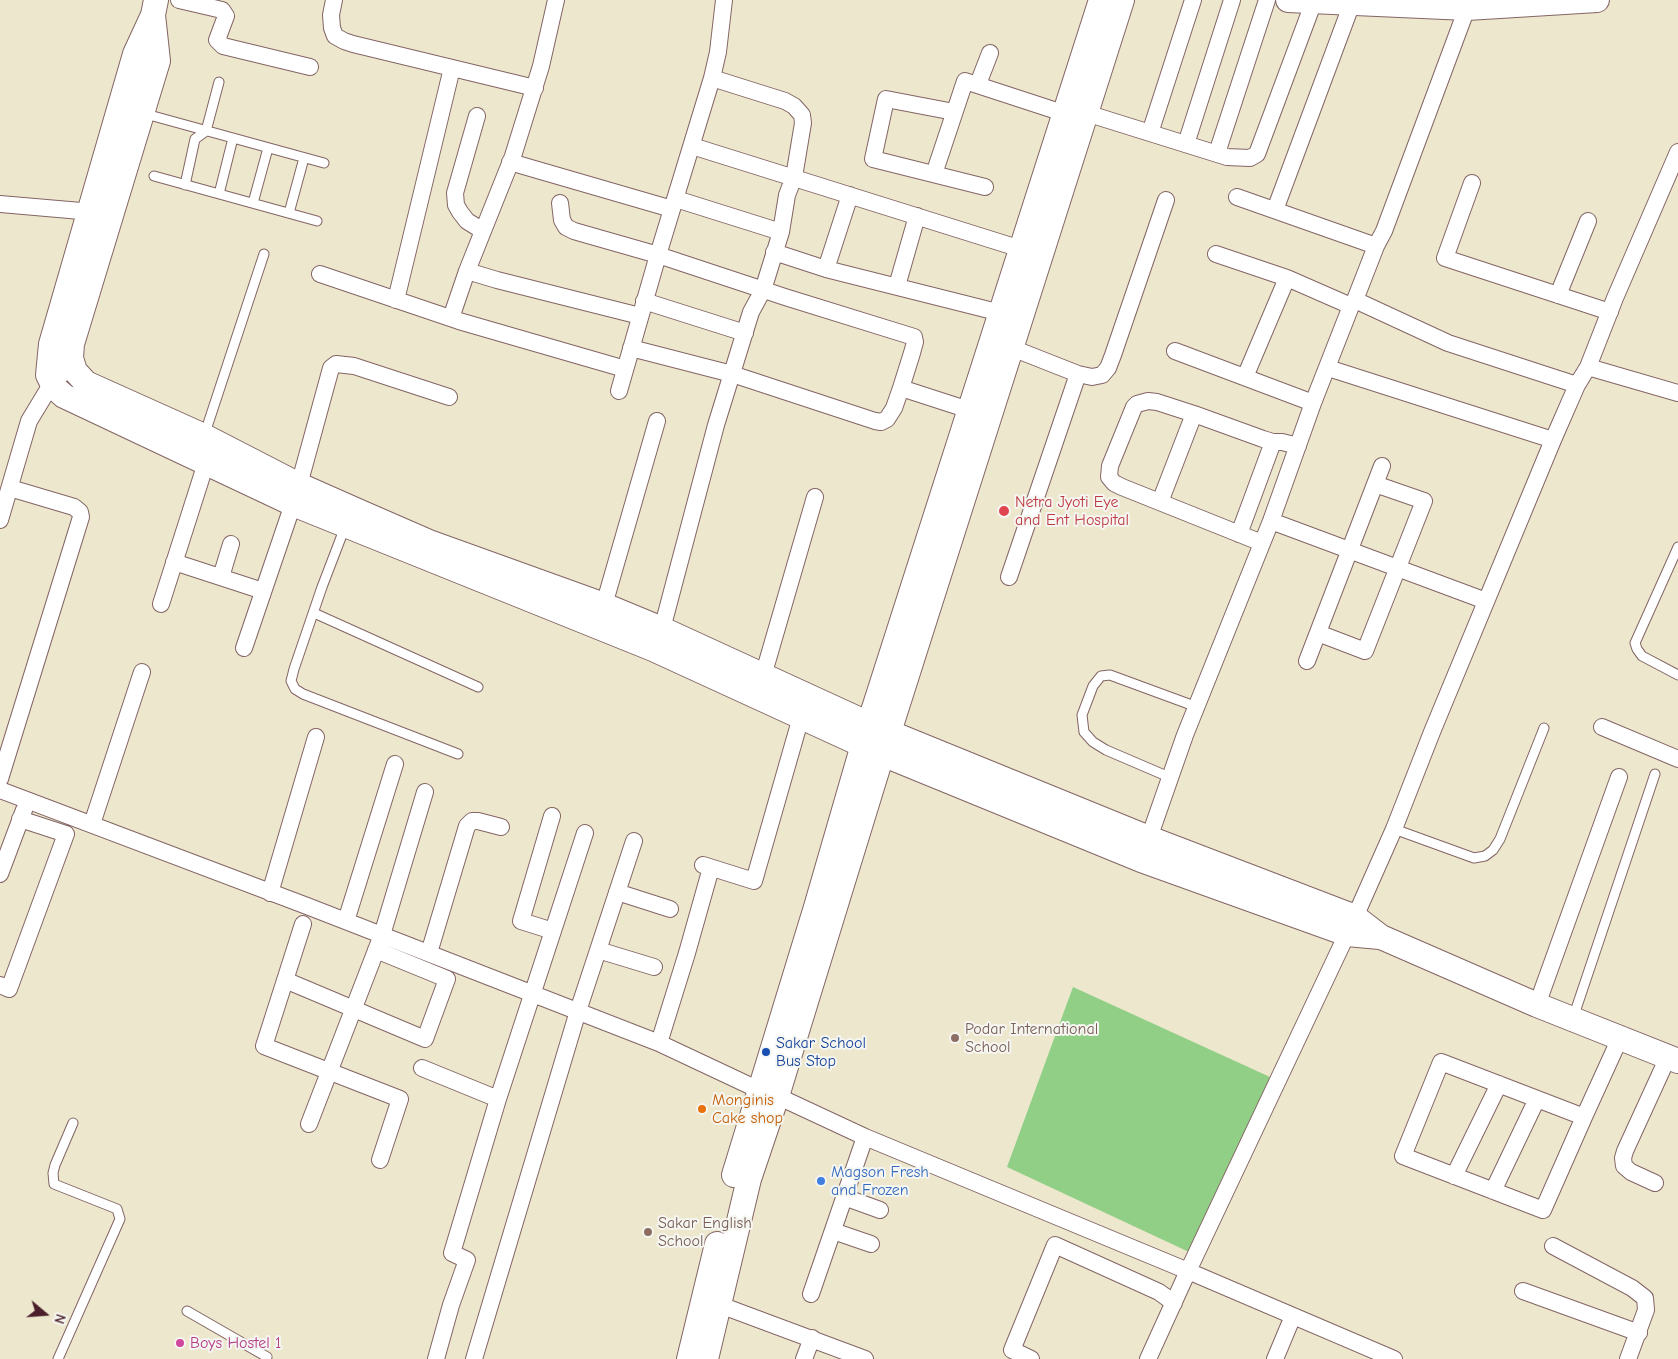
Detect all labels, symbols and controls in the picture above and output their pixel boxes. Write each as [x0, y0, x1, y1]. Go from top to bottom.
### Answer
place label: Netra Jyoti Eye and Ent Hospital [1015, 492, 1129, 530]
marker: Netra Jyoti Eye and Ent Hospital [997, 504, 1011, 518]
place label: Podar International School [965, 1019, 1098, 1057]
marker: Podar International School [949, 1032, 961, 1044]
place label: Sakar School Bus Stop [776, 1033, 866, 1071]
marker: Sakar School Bus Stop [760, 1046, 772, 1058]
place label: Monginis Cake shop [712, 1090, 783, 1128]
marker: Monginis Cake shop [696, 1103, 708, 1115]
place label: Magson Fresh and Frozen [831, 1162, 929, 1200]
marker: Magson Fresh and Frozen [815, 1175, 827, 1187]
place label: Sakar English School [658, 1213, 752, 1251]
marker: Sakar English School [642, 1226, 654, 1238]
north arrow [20, 1289, 70, 1339]
text: N [50, 1312, 69, 1326]
place label: Boys Hostel 1 [190, 1333, 281, 1353]
marker: Boys Hostel 1 [174, 1337, 186, 1349]

